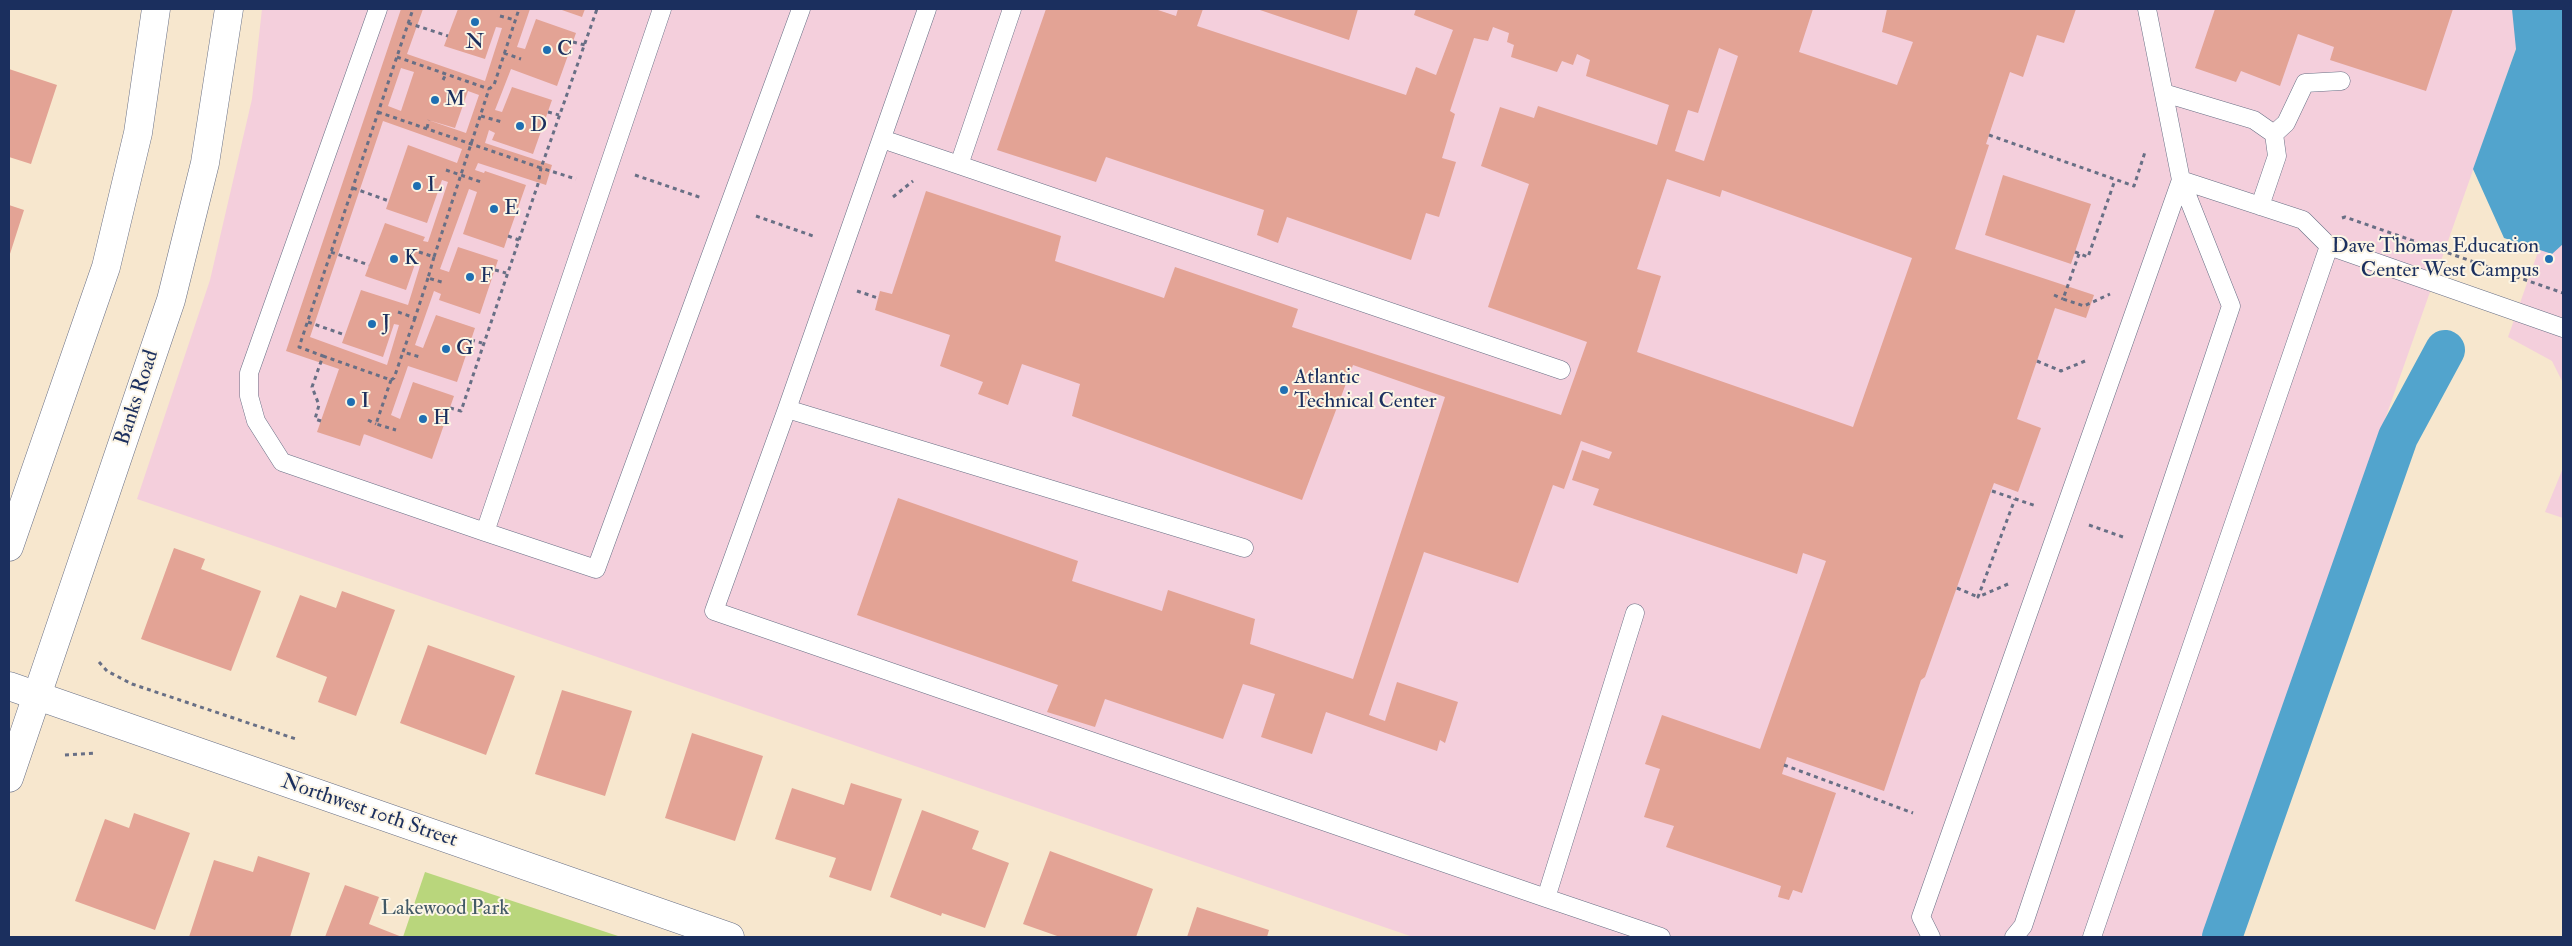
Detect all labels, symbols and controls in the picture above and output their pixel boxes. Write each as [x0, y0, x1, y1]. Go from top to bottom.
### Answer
marker: N [469, 16, 481, 28]
place label: N [466, 30, 484, 56]
place label: C [557, 37, 572, 63]
marker: C [541, 44, 553, 56]
place label: M [445, 87, 465, 113]
marker: M [429, 94, 441, 106]
place label: D [530, 113, 547, 139]
marker: D [514, 120, 526, 132]
place label: L [427, 173, 442, 199]
marker: L [411, 180, 423, 192]
place label: E [504, 196, 519, 222]
marker: E [488, 203, 500, 215]
place label: Dave Thomas Education Center West Campus [2332, 234, 2539, 284]
place label: K [404, 246, 419, 272]
marker: K [388, 253, 400, 265]
marker: Dave Thomas Education Center West Campus [2543, 253, 2555, 265]
place label: F [480, 264, 493, 290]
marker: F [464, 271, 476, 283]
place label: J [382, 311, 391, 337]
marker: J [366, 318, 378, 330]
place label: G [456, 336, 474, 362]
marker: G [440, 343, 452, 355]
street label: Banks Road [111, 347, 165, 449]
place label: Atlantic Technical Center [1294, 365, 1437, 415]
marker: Atlantic Technical Center [1278, 384, 1290, 396]
place label: I [361, 389, 369, 415]
marker: I [345, 396, 357, 408]
place label: H [433, 406, 450, 432]
marker: H [417, 413, 429, 425]
street label: Northwest 10th Street [278, 770, 460, 854]
park label: Lakewood Park [381, 896, 509, 922]

